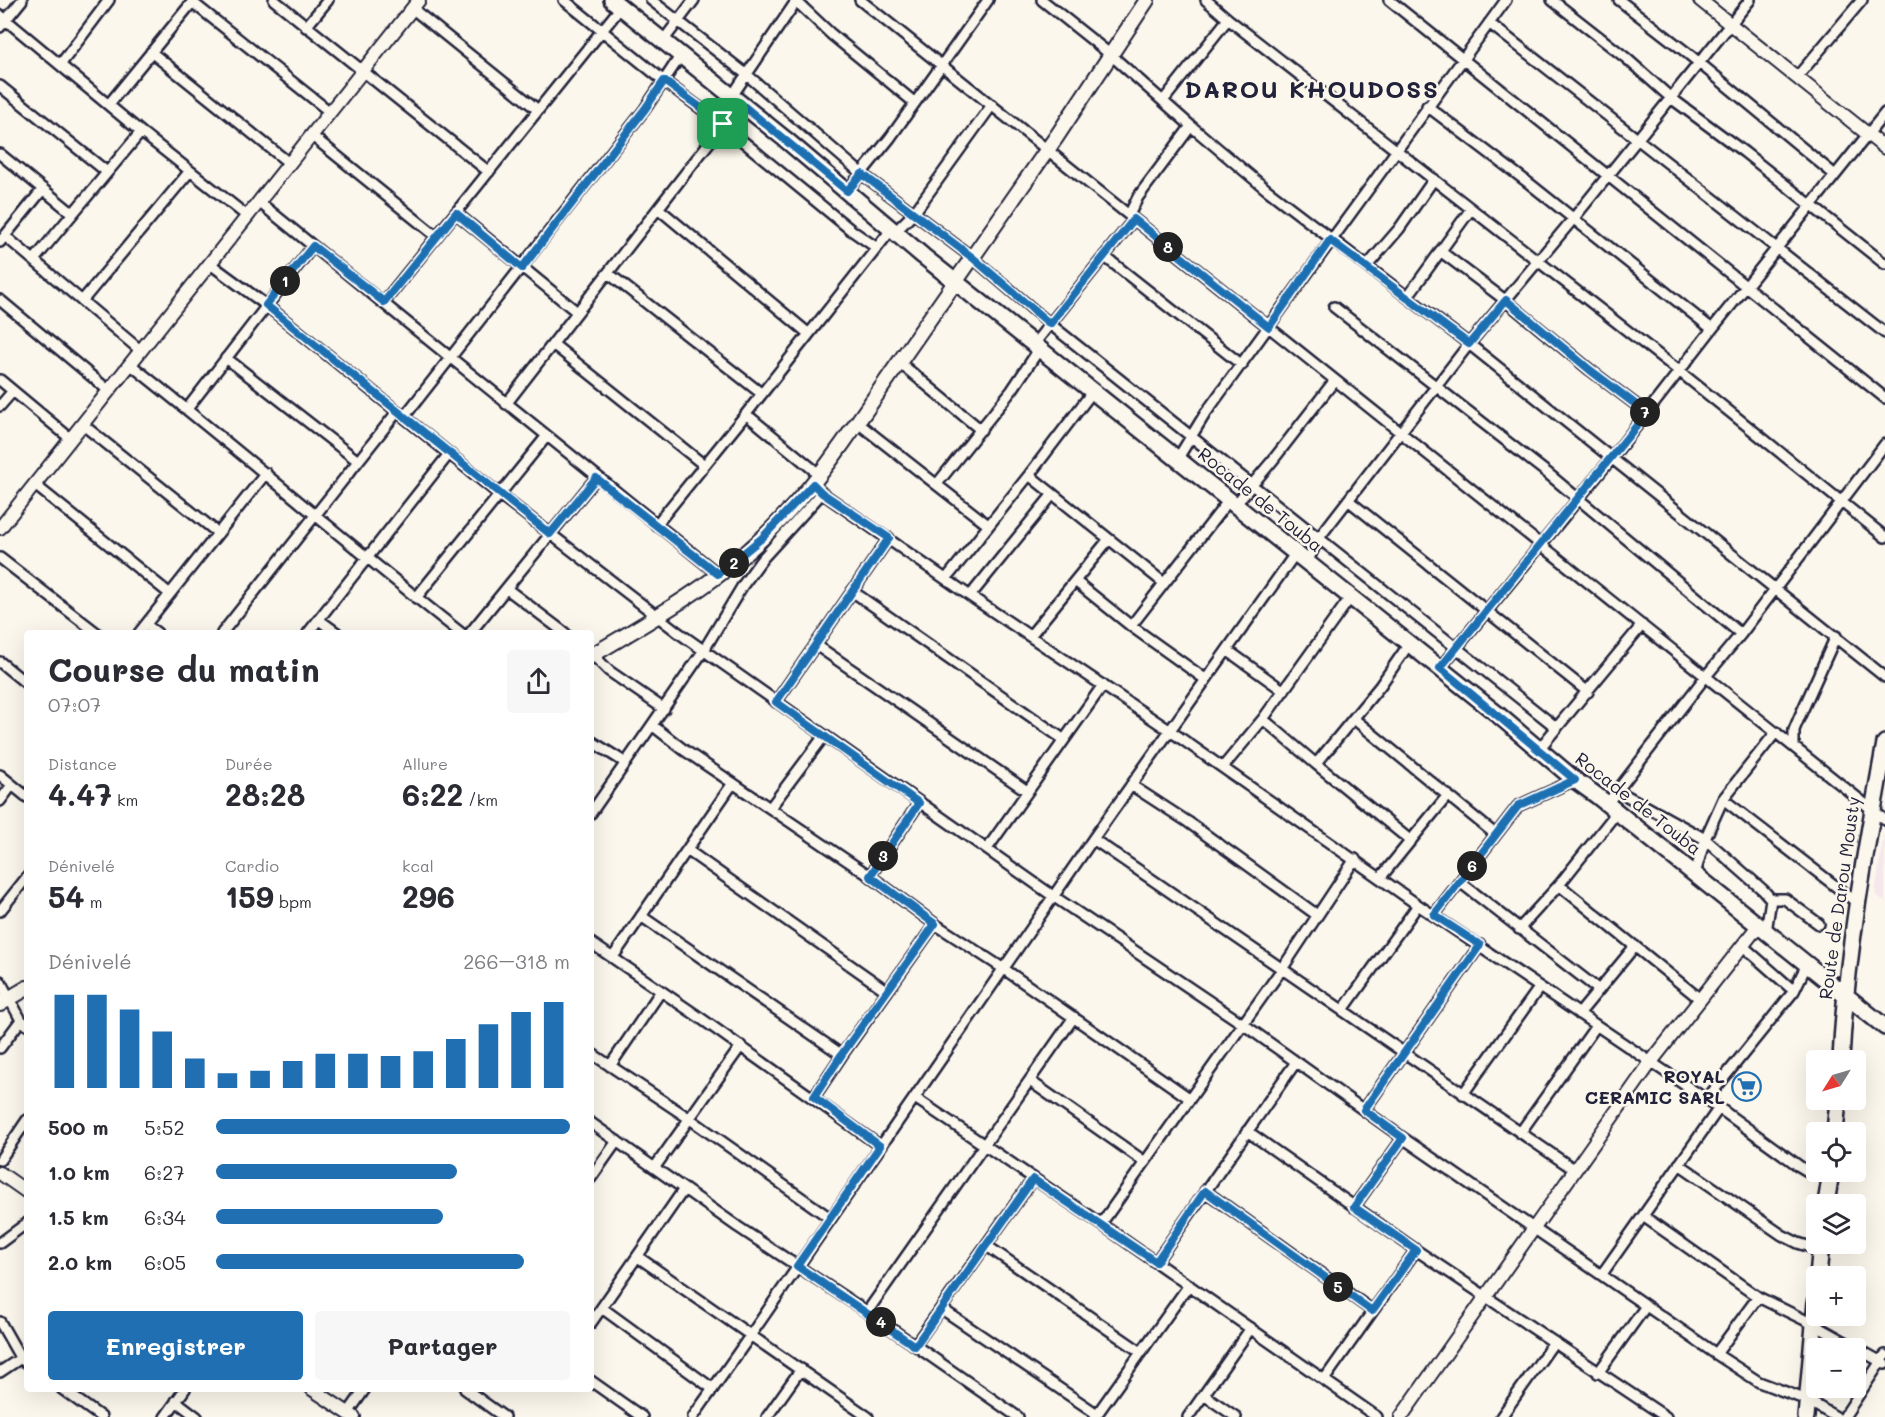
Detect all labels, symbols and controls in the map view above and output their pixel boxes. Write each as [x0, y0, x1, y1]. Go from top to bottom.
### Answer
district label: DAROU KHOUDOSS [1185, 73, 1439, 104]
pin [697, 98, 748, 149]
icon: arrive [706, 107, 739, 140]
pin: 8 [1153, 232, 1183, 262]
text: 8 [1163, 236, 1173, 257]
pin: 1 [270, 266, 300, 296]
text: 1 [281, 270, 289, 291]
pin: 7 [1630, 397, 1660, 427]
text: 7 [1641, 401, 1649, 422]
street label: Rocade de Touba [1193, 441, 1328, 557]
pin: 2 [719, 548, 749, 578]
text: 2 [730, 552, 738, 573]
text: Course du matin [48, 647, 320, 690]
button: share [507, 650, 570, 713]
text: 07:07 [48, 691, 101, 717]
street label: Rocade de Touba [1571, 746, 1707, 860]
text: Distance [48, 753, 117, 774]
text: Durée [225, 753, 273, 774]
text: Allure [402, 753, 448, 774]
text: 4.47 [48, 774, 112, 814]
text: 28:28 [225, 774, 305, 814]
text: 6:22 [402, 774, 463, 814]
text: km [112, 789, 138, 810]
text: /km [463, 789, 498, 810]
street label: Route de Darou Mousty [1813, 795, 1865, 1001]
pin: 3 [868, 841, 898, 871]
text: 3 [878, 845, 888, 866]
pin: 6 [1457, 851, 1487, 881]
text: Dénivelé [48, 855, 115, 876]
text: Cardio [225, 855, 279, 876]
text: kcal [402, 855, 434, 876]
text: 6 [1467, 855, 1477, 876]
text: 54 [48, 876, 85, 916]
text: 159 [225, 876, 274, 916]
text: 296 [402, 876, 455, 916]
text: m [85, 891, 102, 912]
text: bpm [274, 891, 312, 912]
text: Dénivelé [48, 948, 132, 974]
text: 266–318 m [463, 948, 570, 974]
north arrow [1806, 1050, 1866, 1110]
map controls [1806, 1050, 1866, 1398]
place label: ROYAL CERAMIC SARL [1585, 1064, 1725, 1109]
supermarket icon: ROYAL CERAMIC SARL [1730, 1071, 1762, 1103]
text: 500 m [48, 1114, 108, 1140]
text: 5:52 [144, 1114, 185, 1140]
button: locate [1806, 1122, 1866, 1182]
text: 1.0 km [48, 1159, 110, 1185]
text: 6:27 [144, 1159, 185, 1185]
button: layers [1806, 1194, 1866, 1254]
text: 1.5 km [48, 1204, 109, 1230]
text: 6:34 [144, 1204, 186, 1230]
text: 2.0 km [48, 1249, 112, 1275]
text: 6:05 [144, 1249, 186, 1275]
button: + [1806, 1266, 1866, 1326]
pin: 5 [1323, 1272, 1353, 1302]
text: 5 [1333, 1276, 1343, 1297]
pin: 4 [866, 1307, 896, 1337]
button: Enregistrer [48, 1311, 303, 1380]
button: Partager [315, 1311, 570, 1380]
text: 4 [876, 1311, 886, 1332]
button: − [1806, 1338, 1866, 1398]

